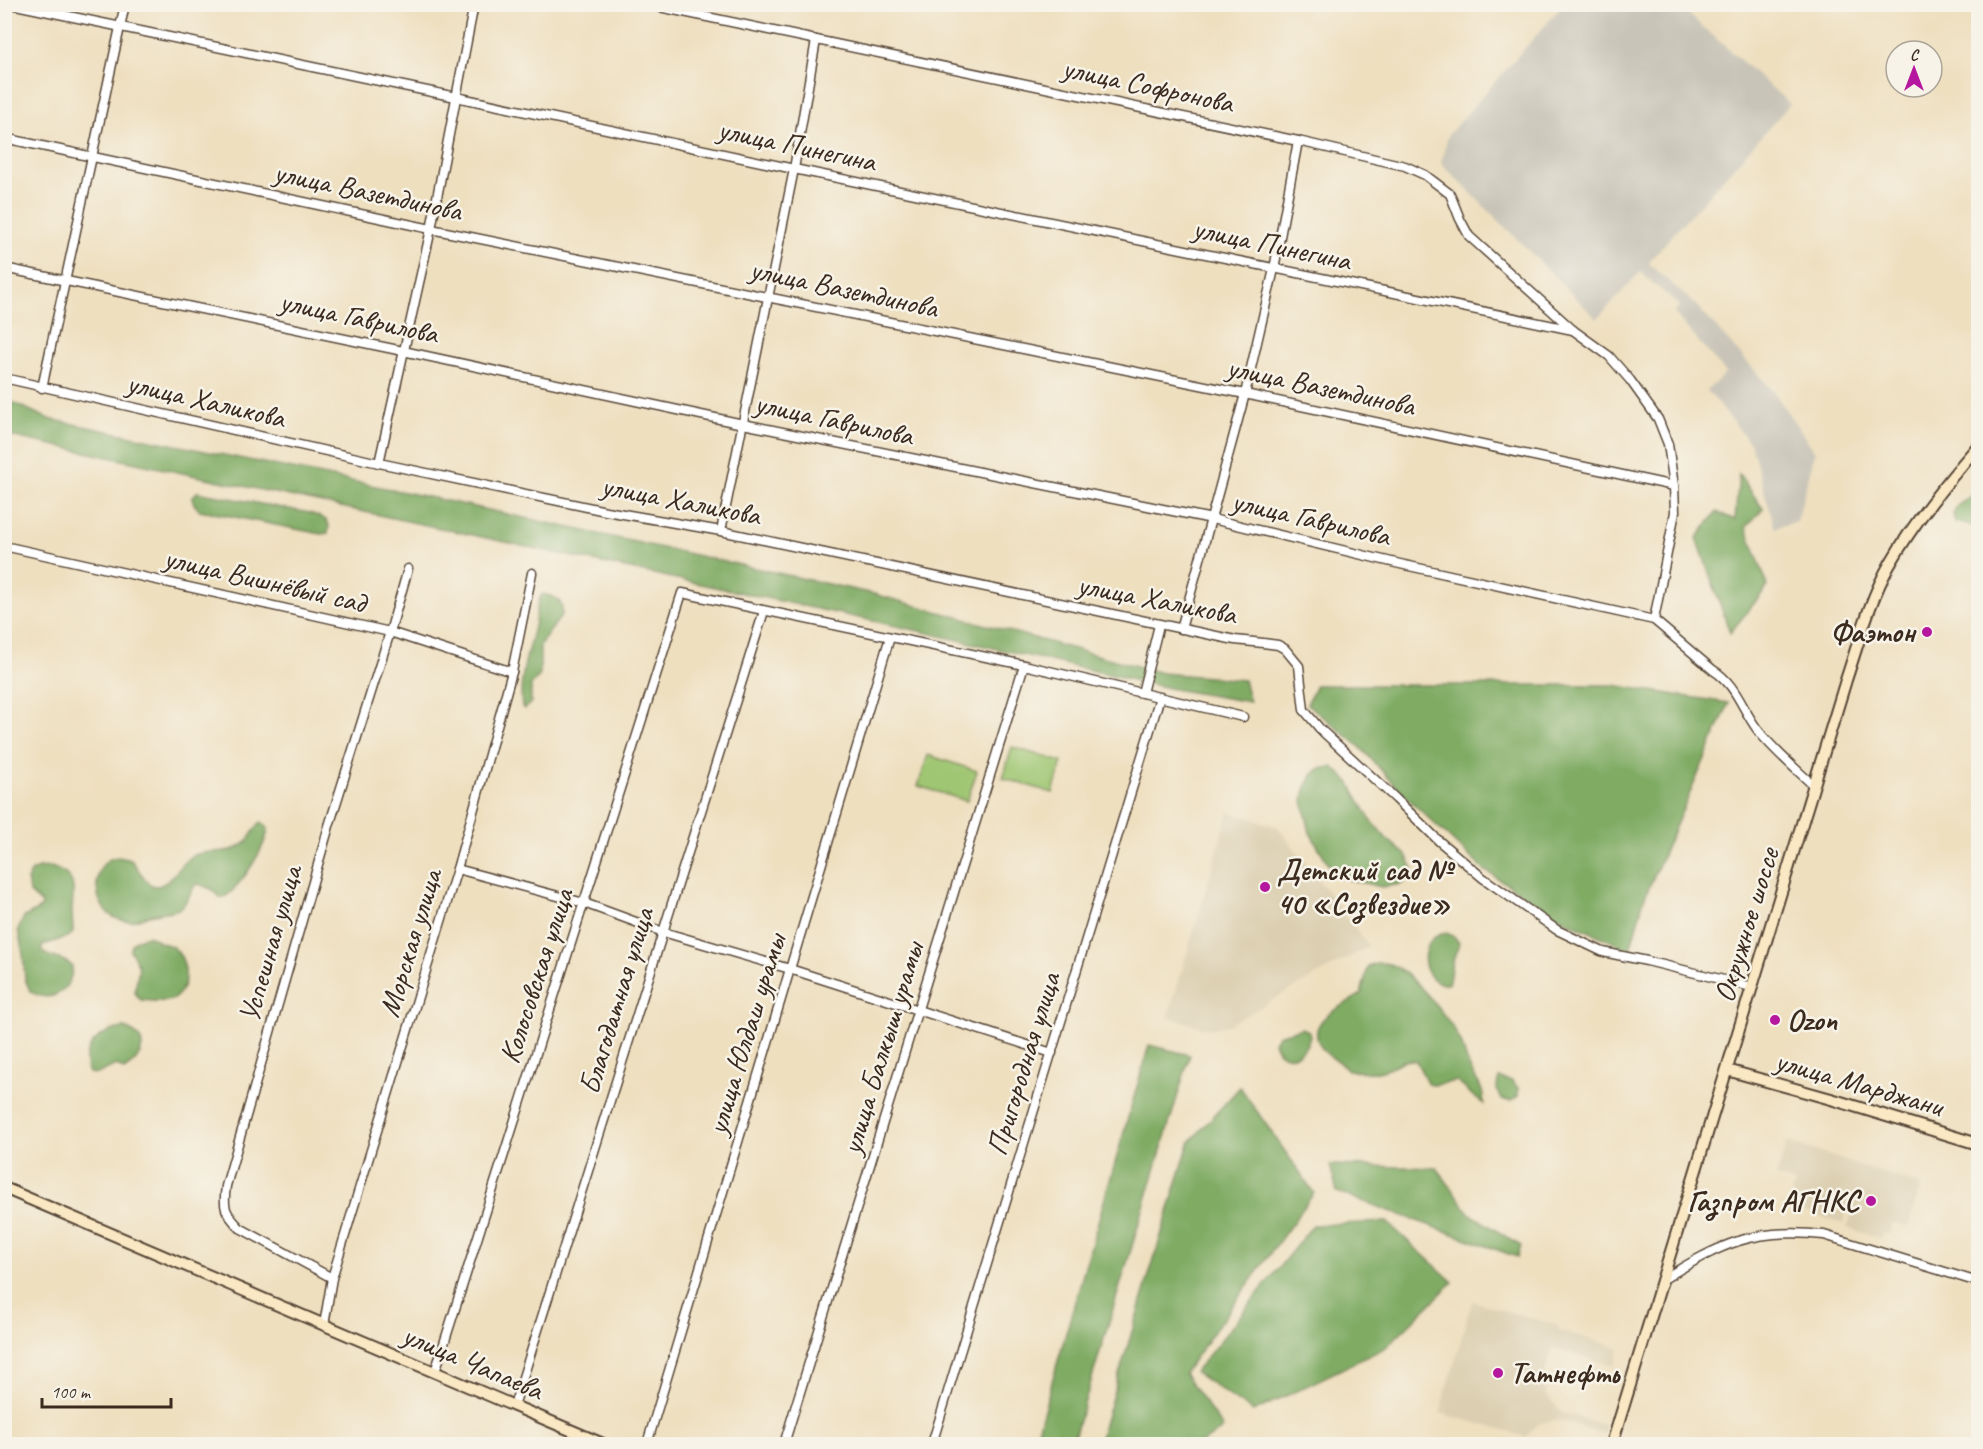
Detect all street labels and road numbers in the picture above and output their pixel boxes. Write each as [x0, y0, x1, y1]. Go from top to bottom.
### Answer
street label: улица Софронова [1057, 48, 1239, 122]
street label: улица Пинегина [713, 109, 881, 181]
street label: улица Вазетдинова [269, 152, 467, 230]
street label: улица Пинегина [1188, 208, 1356, 280]
street label: улица Вазетдинова [745, 249, 943, 327]
street label: улица Гаврилова [274, 281, 444, 353]
street label: улица Вазетдинова [1222, 347, 1420, 425]
street label: улица Халикова [121, 363, 291, 437]
street label: улица Гаврилова [749, 383, 919, 455]
street label: улица Халикова [596, 466, 766, 534]
street label: улица Гаврилова [1226, 481, 1396, 555]
street label: улица Вишнёвый сад [158, 538, 372, 622]
street label: улица Халикова [1072, 565, 1242, 633]
street label: Окружное шоссе [1705, 841, 1788, 1007]
street label: Успешная улица [230, 859, 311, 1027]
street label: Морская улица [370, 862, 451, 1021]
street label: Колосовская улица [490, 882, 583, 1068]
street label: Благодатная улица [570, 901, 663, 1099]
street label: улица Юлдаш урамы [697, 927, 795, 1141]
street label: улица Балкыш урамы [831, 935, 933, 1161]
street label: Пригородная улица [977, 966, 1069, 1160]
street label: улица Марджани [1769, 1040, 1949, 1126]
street label: улица Чапаева [395, 1315, 551, 1409]

